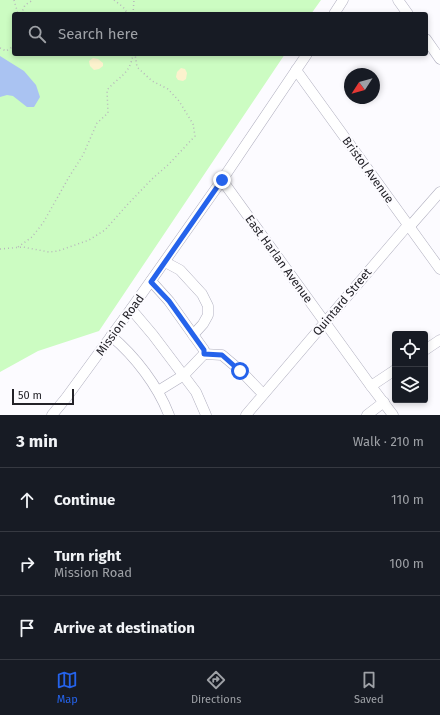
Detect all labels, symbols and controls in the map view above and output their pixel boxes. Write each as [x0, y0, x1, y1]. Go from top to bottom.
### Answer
search box [12, 12, 428, 56]
icon: search [26, 23, 48, 45]
text: Search here [58, 25, 138, 43]
north arrow [344, 68, 380, 104]
street label: Bristol Avenue [339, 134, 397, 206]
route end [213, 171, 231, 189]
street label: East Harlan Avenue [242, 212, 316, 306]
street label: Quintard Street [310, 265, 375, 339]
street label: Mission Road [93, 292, 147, 358]
map controls [392, 331, 428, 403]
button: locate [392, 331, 428, 367]
route start [231, 362, 249, 380]
button: layers [392, 367, 428, 403]
scale bar [12, 387, 74, 406]
text: 50 m [18, 389, 42, 402]
text: 3 min [16, 431, 58, 452]
text: Walk · 210 m [353, 434, 424, 449]
icon: ahead [16, 489, 38, 511]
text: Continue [54, 491, 115, 509]
text: 110 m [391, 492, 424, 507]
text: Turn right [54, 547, 121, 565]
icon: right [16, 553, 38, 575]
text: 100 m [389, 556, 424, 571]
text: Mission Road [54, 565, 132, 580]
icon: arrive [16, 617, 38, 639]
text: Arrive at destination [54, 619, 195, 637]
tab: Map [56, 669, 78, 706]
tab: Directions [191, 669, 241, 706]
tab: Saved [354, 669, 384, 706]

